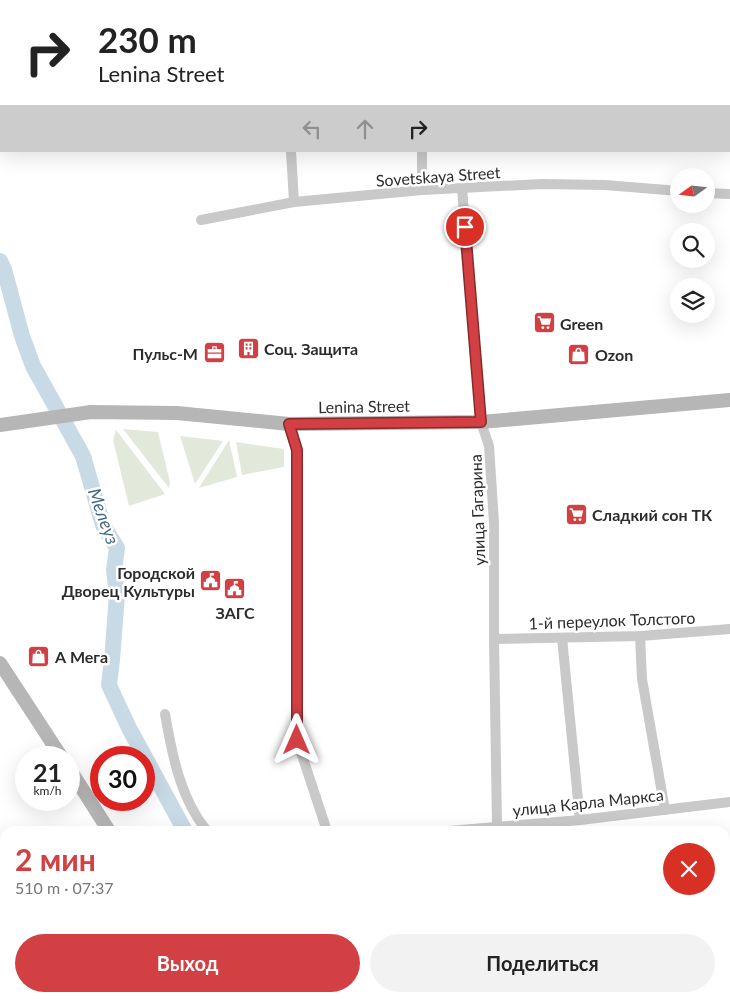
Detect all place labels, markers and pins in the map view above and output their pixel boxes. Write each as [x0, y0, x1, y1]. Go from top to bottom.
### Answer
pin [444, 206, 486, 248]
supermarket icon: Green [532, 311, 556, 335]
place label: Green [560, 314, 603, 333]
building icon: Соц. Защита [236, 336, 260, 360]
place label: Соц. Защита [264, 339, 358, 358]
office icon: Пульс-М [202, 341, 226, 365]
shop icon: Ozon [567, 342, 591, 366]
place label: Пульс-М [133, 344, 198, 363]
place label: Ozon [595, 345, 633, 364]
supermarket icon: Сладкий сон ТК [564, 502, 588, 526]
place label: Сладкий сон ТК [592, 505, 713, 524]
place label: Городской Дворец Культуры [62, 563, 195, 600]
public building icon: Городской Дворец Культуры [199, 569, 223, 593]
public building icon: ЗАГС [223, 576, 247, 600]
place label: ЗАГС [215, 603, 255, 622]
shop icon: А Мега [27, 644, 51, 668]
place label: А Мега [54, 647, 108, 666]

